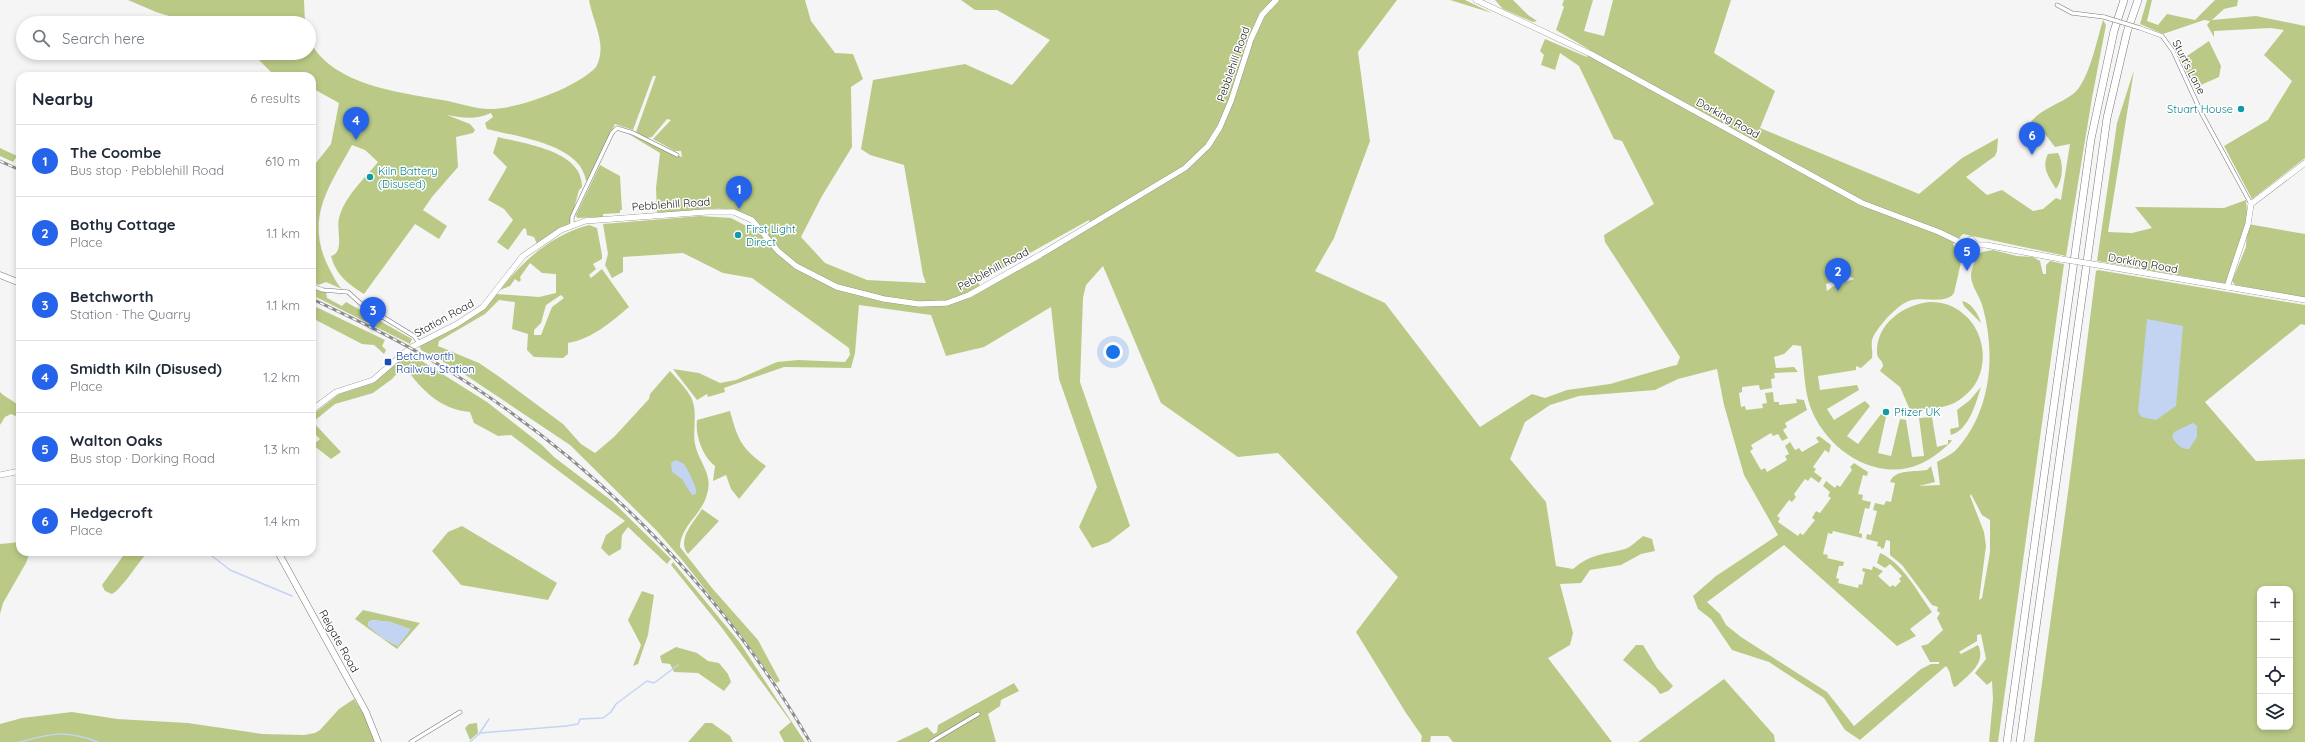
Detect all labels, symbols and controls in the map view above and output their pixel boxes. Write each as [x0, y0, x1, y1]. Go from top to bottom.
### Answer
search box [16, 16, 316, 60]
street label: Pebblehill Road [1214, 25, 1252, 103]
icon: search [30, 27, 52, 49]
text: Search here [62, 29, 145, 48]
street label: Sturt's Lane [2169, 37, 2209, 97]
text: Nearby [32, 88, 93, 109]
text: 6 results [250, 90, 300, 106]
street label: Dorking Road [1694, 95, 1762, 141]
place label: Stuart House [2167, 102, 2233, 116]
marker: Stuart House [2236, 104, 2246, 114]
pin: 4 [343, 107, 369, 140]
pin: 6 [2019, 122, 2045, 155]
text: The Coombe [70, 143, 161, 162]
text: 1 [42, 153, 48, 169]
text: 610 m [265, 153, 300, 169]
text: Bus stop · Pebblehill Road [70, 162, 224, 178]
place label: Kiln Battery (Disused) [378, 164, 438, 191]
marker: Kiln Battery (Disused) [365, 172, 375, 182]
pin: 1 [726, 176, 752, 209]
street label: Pebblehill Road [631, 194, 711, 214]
text: Bothy Cottage [70, 215, 176, 234]
place label: First Light Direct [746, 222, 796, 249]
text: 2 [41, 225, 49, 241]
text: 1.1 km [266, 225, 300, 241]
marker: First Light Direct [733, 230, 743, 240]
text: Place [70, 234, 103, 250]
pin: 5 [1954, 238, 1980, 271]
street label: Pebblehill Road [955, 244, 1031, 294]
street label: Dorking Road [2107, 250, 2179, 276]
pin: 2 [1825, 258, 1851, 291]
text: Betchworth [70, 287, 154, 306]
street label: Station Road [412, 296, 476, 340]
text: 3 [42, 297, 48, 313]
text: 1.1 km [266, 297, 300, 313]
pin: 3 [360, 297, 386, 330]
text: Station · The Quarry [70, 306, 191, 322]
your location [1103, 342, 1123, 362]
place label: Betchworth Railway Station [396, 349, 475, 376]
marker: Betchworth Railway Station [383, 357, 393, 367]
text: Smidth Kiln (Disused) [70, 359, 222, 378]
text: 4 [41, 369, 49, 385]
text: 1.2 km [263, 369, 300, 385]
text: Place [70, 378, 103, 394]
place label: Pfizer UK [1894, 405, 1941, 419]
marker: Pfizer UK [1881, 407, 1891, 417]
text: Walton Oaks [70, 431, 163, 450]
text: 5 [41, 441, 49, 457]
text: 1.3 km [264, 441, 300, 457]
text: Bus stop · Dorking Road [70, 450, 215, 466]
text: Hedgecroft [70, 503, 153, 522]
text: 6 [41, 513, 49, 529]
text: 1.4 km [264, 513, 300, 529]
text: Place [70, 522, 103, 538]
map controls [2257, 586, 2293, 730]
button: + [2257, 586, 2293, 622]
street label: Reigate Road [316, 607, 362, 675]
button: − [2257, 622, 2293, 658]
button: locate [2257, 658, 2293, 694]
button: layers [2257, 694, 2293, 730]

